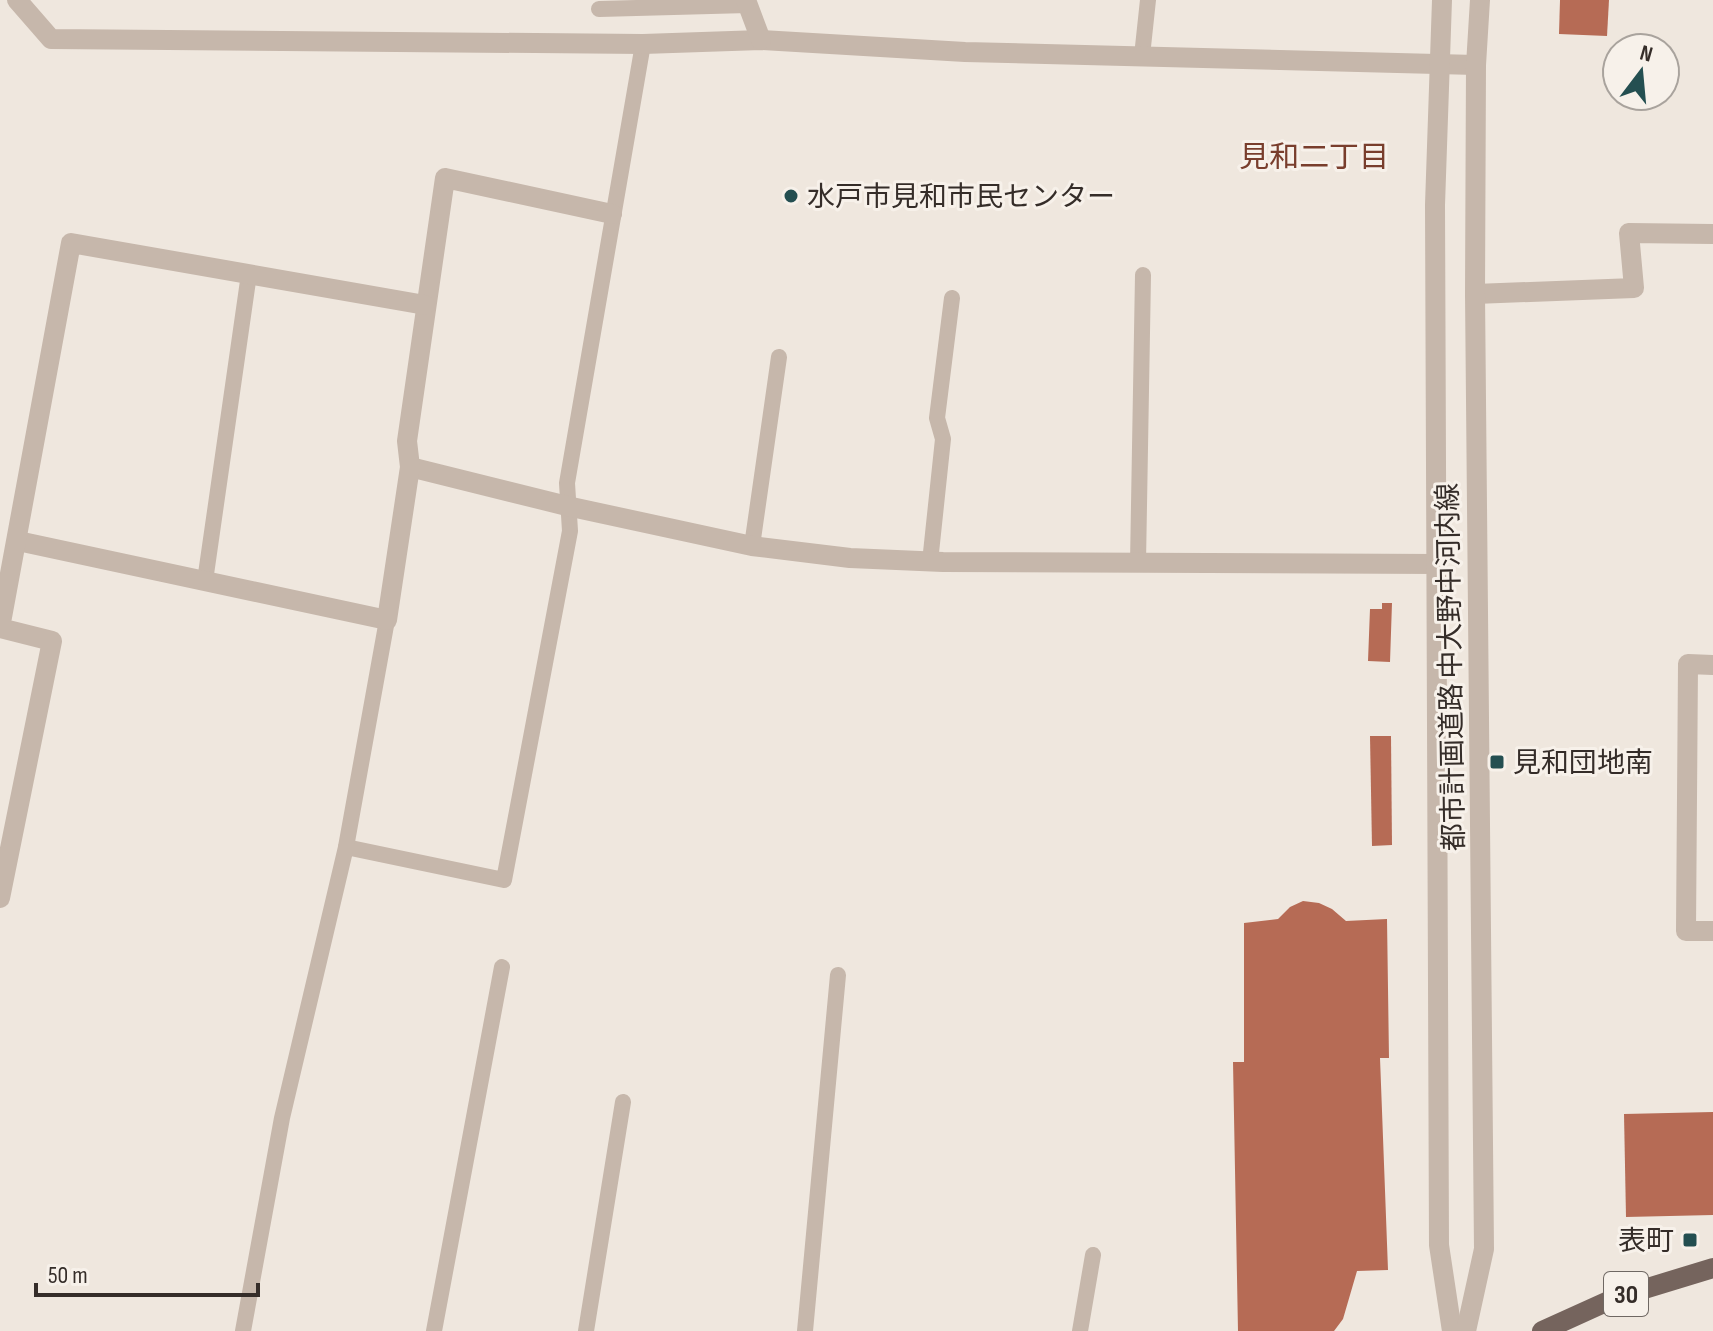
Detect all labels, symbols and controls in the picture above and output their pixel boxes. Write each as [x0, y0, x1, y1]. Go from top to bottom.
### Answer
north arrow [1601, 32, 1681, 112]
text: N [1637, 40, 1655, 69]
district label: 見和二丁目 [1239, 140, 1389, 176]
place label: 水戸市見和市民センター [807, 181, 1115, 214]
marker: 水戸市見和市民センター [782, 187, 800, 205]
street label: 都市計画道路 中大野中河内線 [1432, 482, 1471, 851]
place label: 見和団地南 [1513, 747, 1653, 780]
marker: 見和団地南 [1488, 753, 1506, 771]
place label: 表町 [1618, 1225, 1674, 1258]
marker: 表町 [1681, 1231, 1699, 1249]
scale bar [36, 1247, 258, 1297]
text: 50 m [48, 1261, 88, 1290]
road number: 30 [1604, 1272, 1648, 1316]

